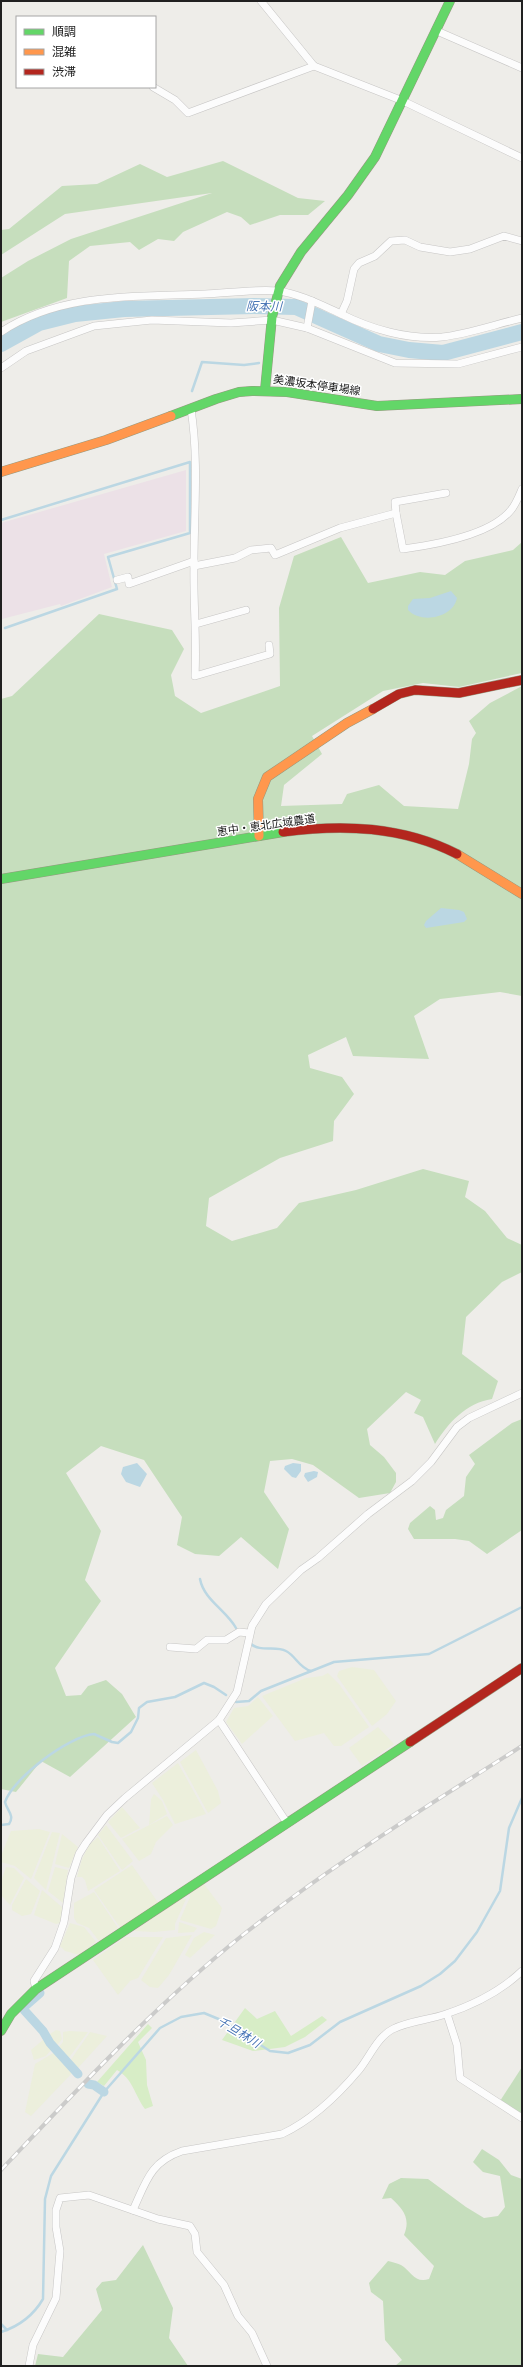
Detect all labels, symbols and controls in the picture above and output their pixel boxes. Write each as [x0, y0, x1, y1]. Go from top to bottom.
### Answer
legend [16, 16, 156, 88]
text: 順調 [52, 24, 76, 39]
text: 混雑 [52, 44, 76, 59]
text: 渋滞 [52, 64, 76, 79]
water label: 阪本川 [246, 298, 284, 314]
street label: 美濃坂本停車場線 [272, 372, 362, 398]
street label: 恵中・恵北広域農道 [216, 811, 316, 839]
water label: 千旦林川 [215, 2013, 265, 2052]

